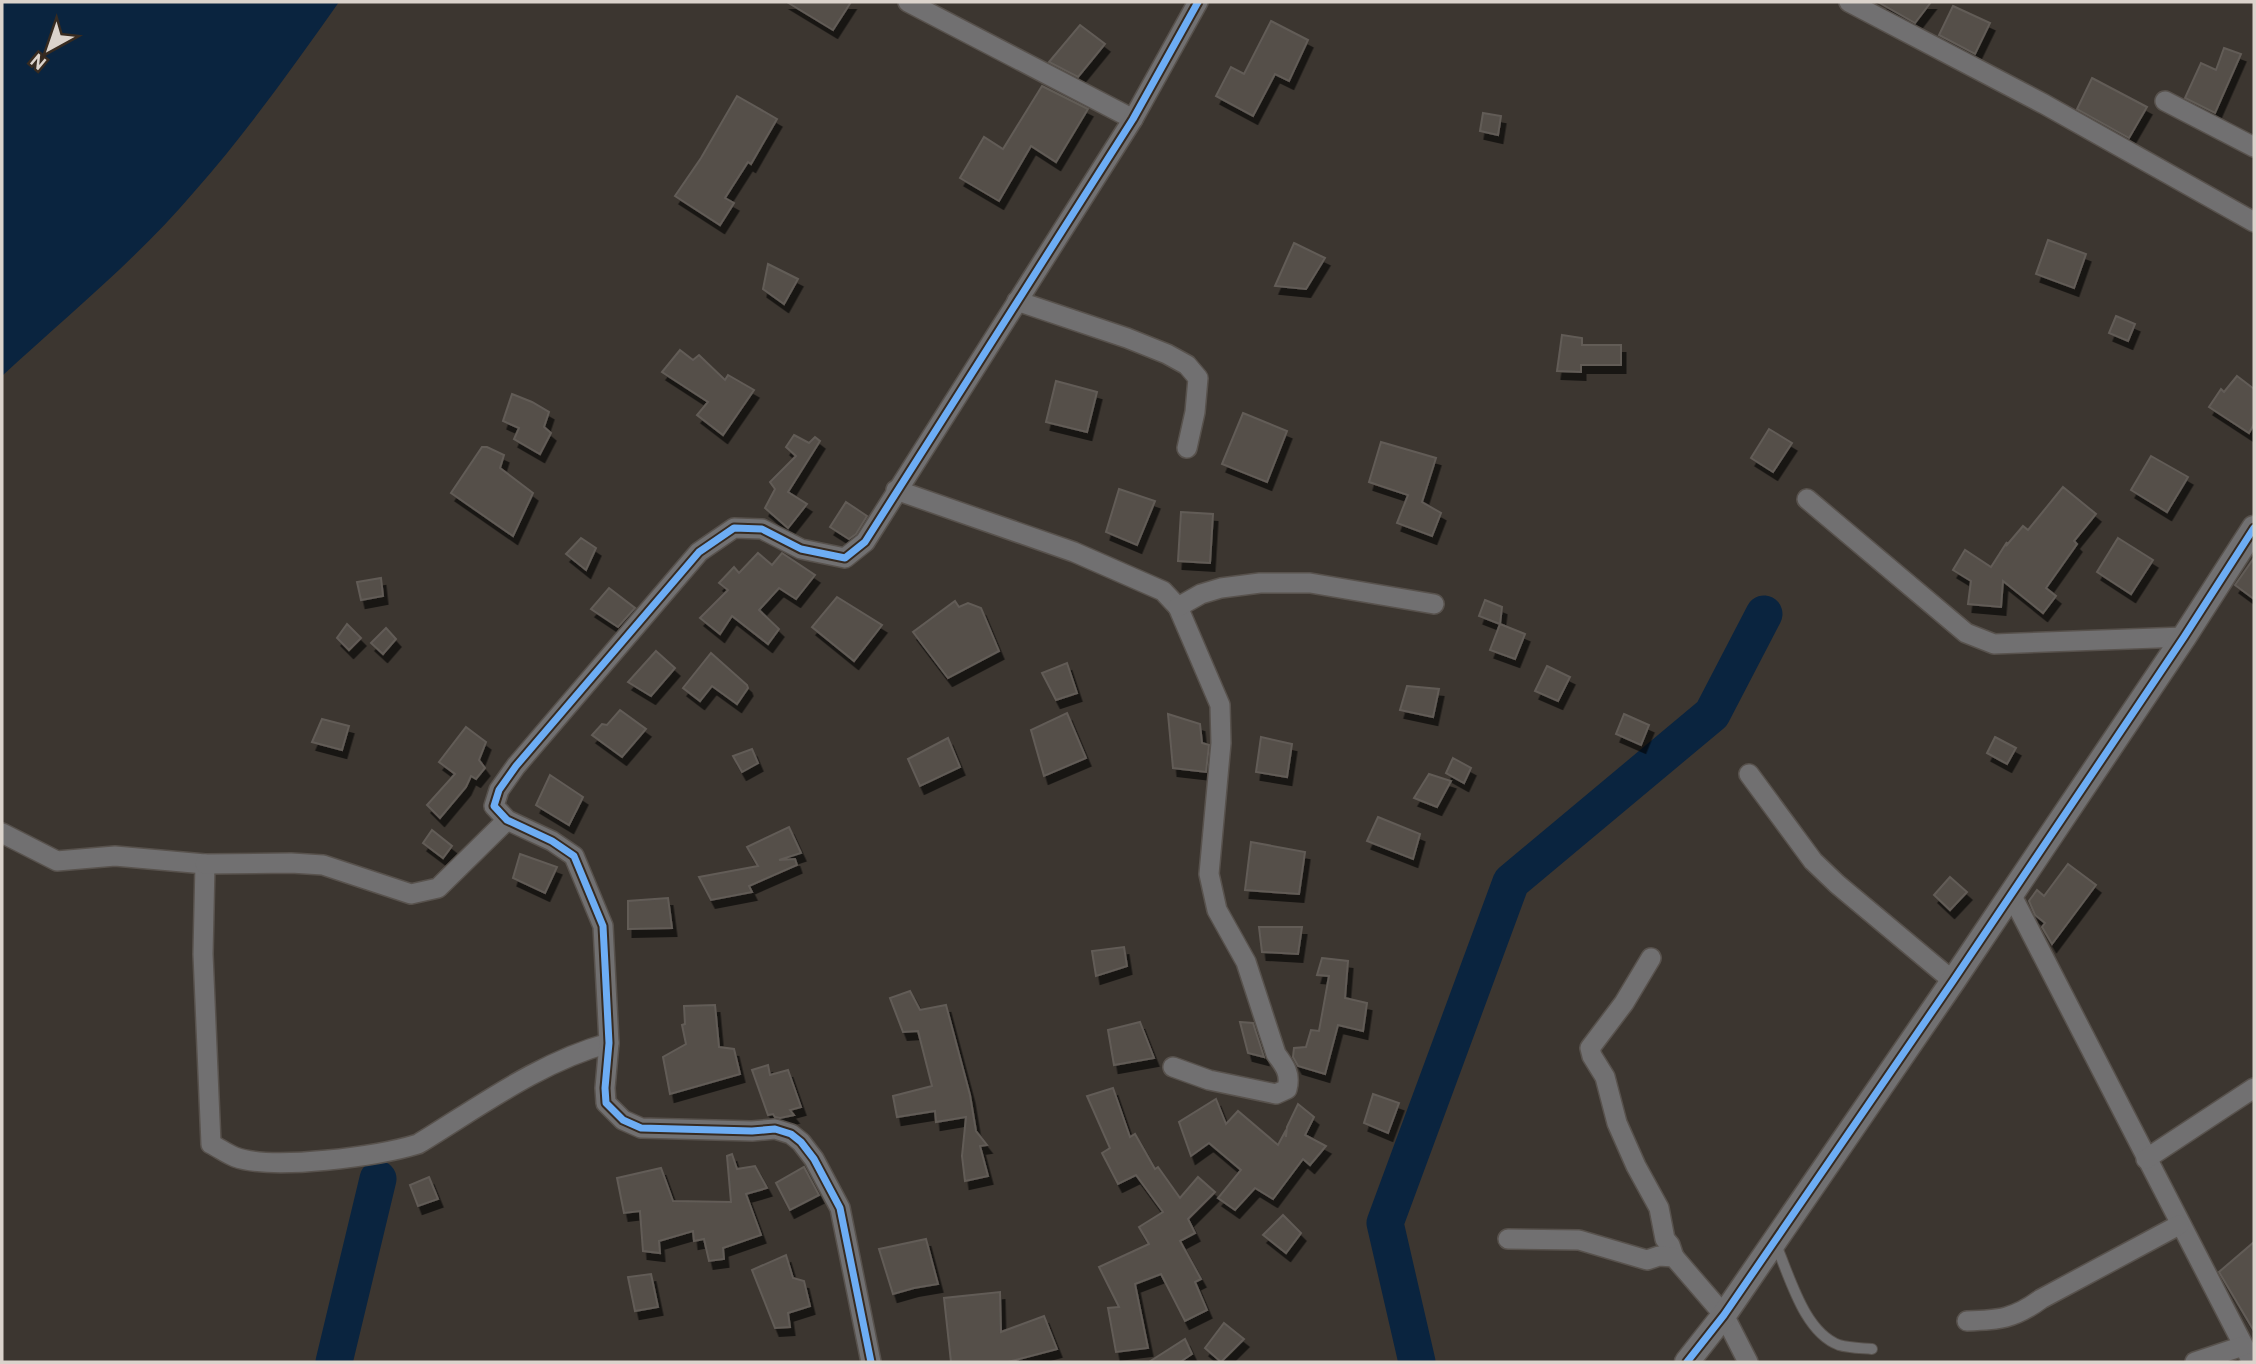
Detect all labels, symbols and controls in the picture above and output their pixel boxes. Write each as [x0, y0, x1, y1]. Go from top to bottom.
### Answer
north arrow [14, 14, 84, 84]
text: N [26, 47, 52, 74]

